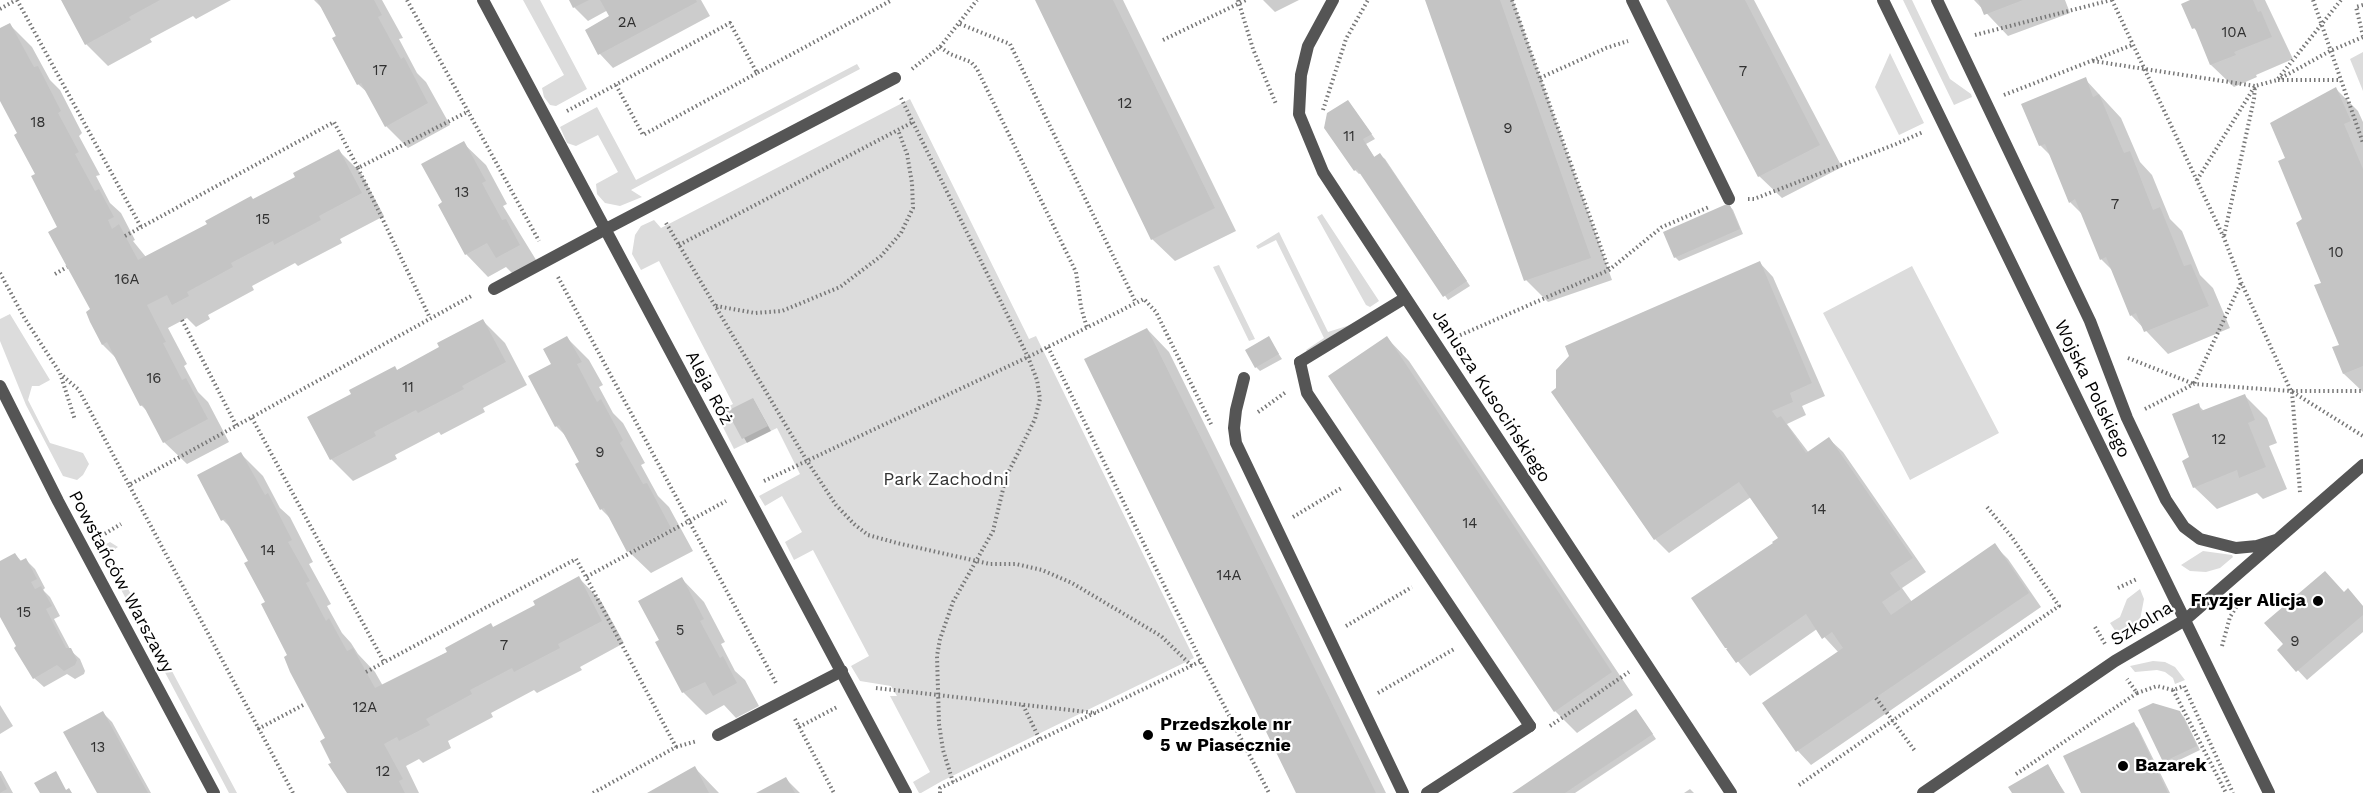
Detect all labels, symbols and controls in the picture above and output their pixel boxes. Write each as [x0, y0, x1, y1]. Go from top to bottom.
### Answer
house number: 2A [618, 14, 636, 32]
house number: 10A [2221, 24, 2247, 42]
house number: 17 [373, 62, 387, 80]
house number: 7 [1739, 63, 1747, 81]
house number: 12 [1118, 95, 1132, 113]
house number: 18 [30, 114, 46, 132]
house number: 9 [1503, 120, 1513, 138]
house number: 11 [1343, 128, 1355, 146]
house number: 13 [455, 184, 469, 202]
house number: 7 [2111, 196, 2119, 214]
house number: 15 [256, 211, 270, 229]
house number: 10 [2328, 244, 2344, 262]
house number: 16A [115, 271, 139, 289]
street label: Janusza Kusocińskiego [1427, 306, 1555, 486]
street label: Wojska Polskiego [2049, 317, 2135, 461]
street label: Aleja Róż [680, 347, 738, 429]
house number: 16 [147, 370, 161, 388]
house number: 11 [402, 379, 414, 397]
house number: 12 [2212, 431, 2226, 449]
house number: 9 [595, 444, 605, 462]
park label: Park Zachodni [883, 469, 1009, 491]
street label: Powstańców Warszawy [64, 487, 178, 677]
house number: 14 [1811, 501, 1827, 519]
house number: 14 [1462, 515, 1478, 533]
house number: 14 [260, 542, 276, 560]
house number: 14A [1217, 567, 1241, 585]
place label: Fryzjer Alicja [2190, 590, 2306, 612]
marker: Fryzjer Alicja [2311, 594, 2325, 608]
street label: Szkolna [2107, 597, 2177, 651]
house number: 15 [17, 604, 31, 622]
house number: 5 [676, 622, 684, 640]
house number: 9 [2290, 633, 2300, 651]
house number: 7 [500, 637, 508, 655]
house number: 12A [353, 699, 377, 717]
place label: Przedszkole nr 5 w Piasecznie [1160, 714, 1291, 756]
marker: Przedszkole nr 5 w Piasecznie [1141, 728, 1155, 742]
house number: 13 [91, 739, 105, 757]
place label: Bazarek [2135, 755, 2207, 777]
marker: Bazarek [2116, 759, 2130, 773]
house number: 12 [376, 763, 390, 781]

